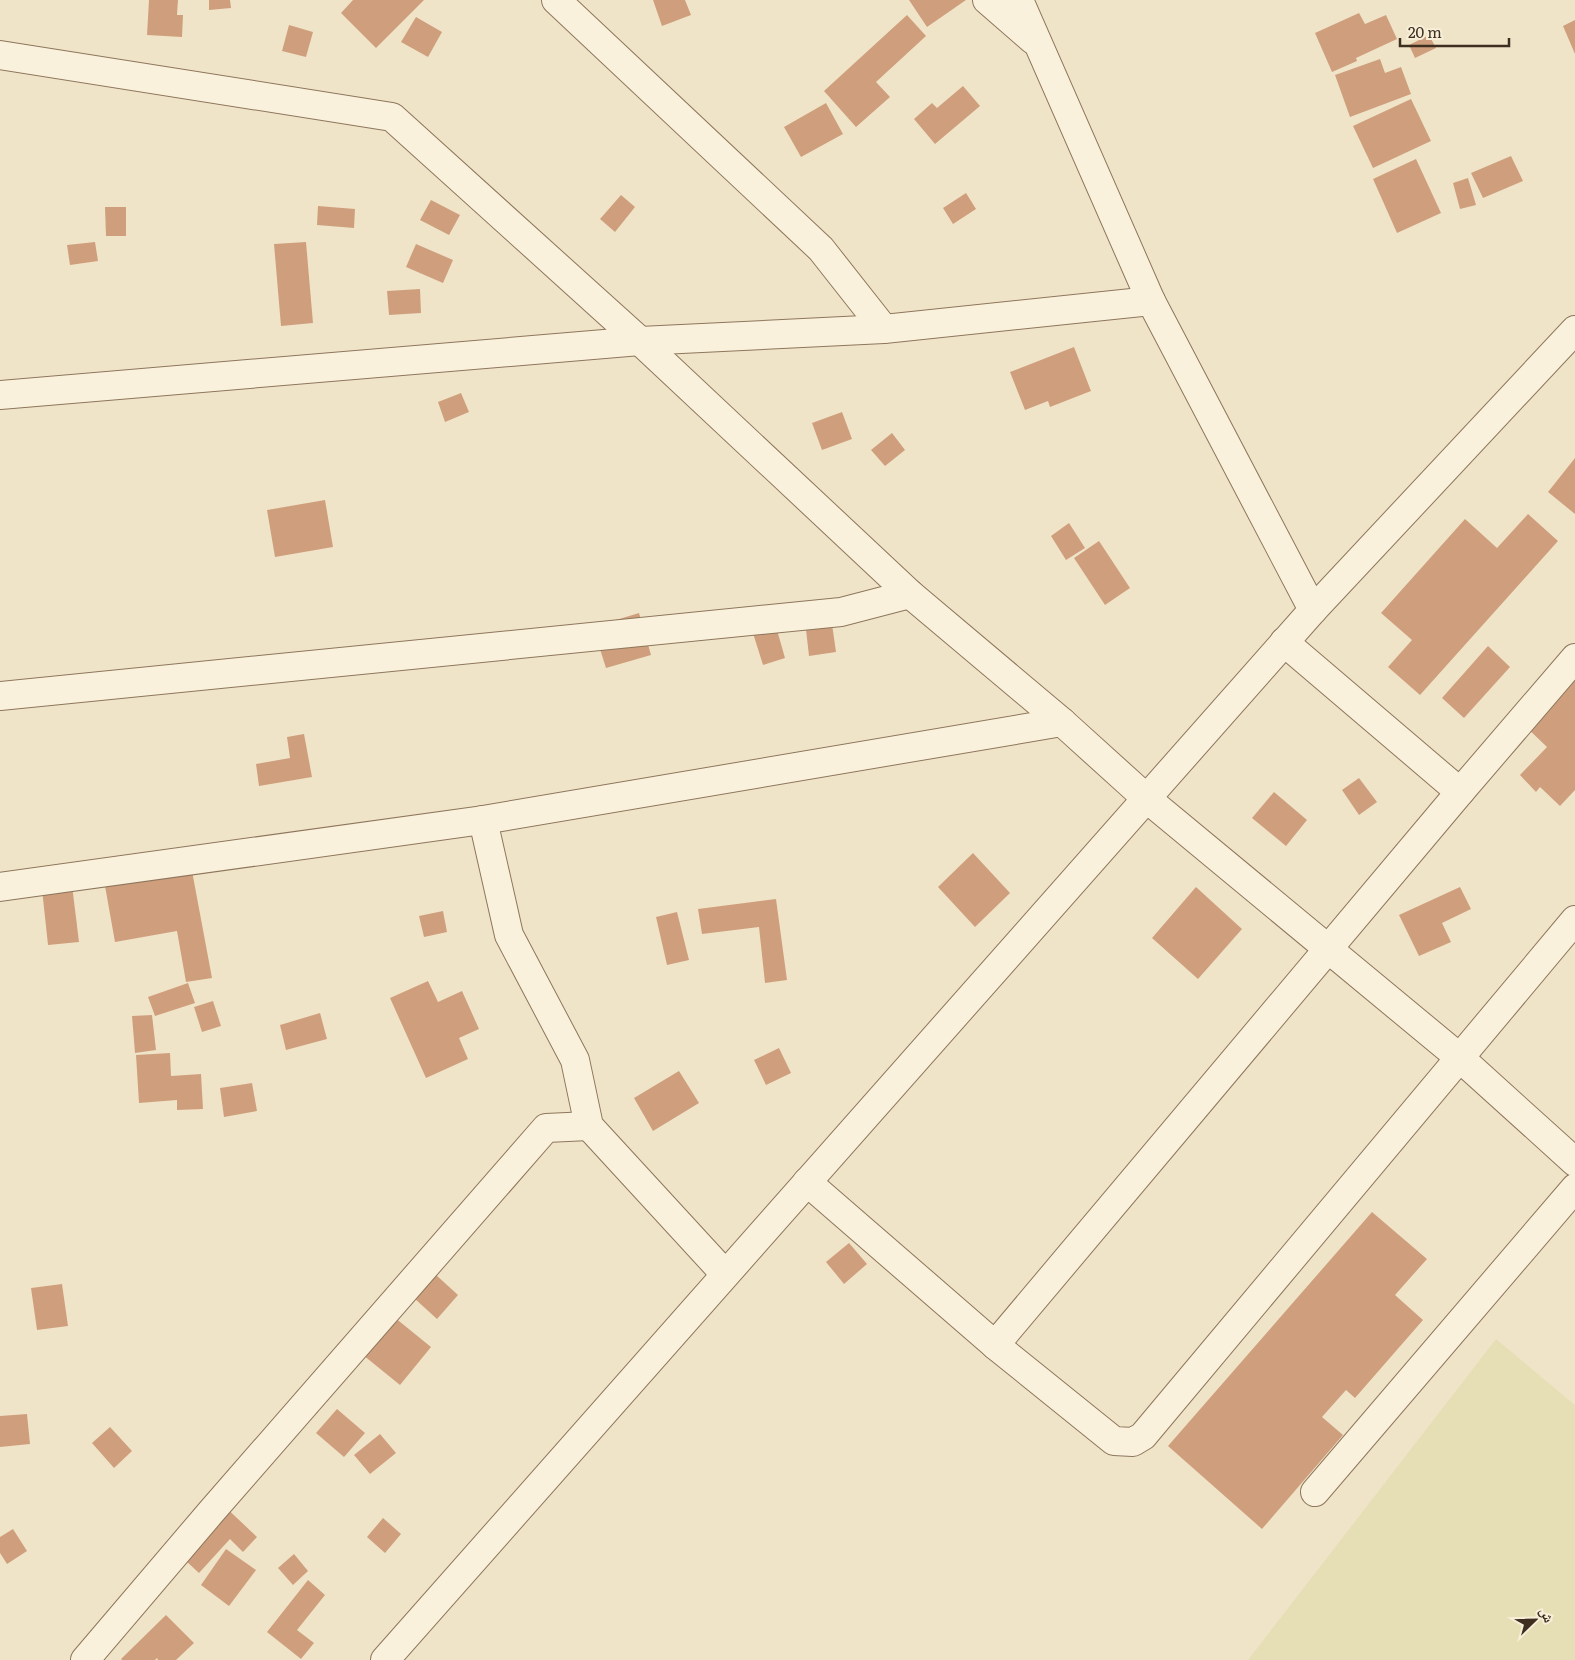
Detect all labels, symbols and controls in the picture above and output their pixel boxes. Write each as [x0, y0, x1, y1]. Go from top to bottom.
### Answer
scale bar [1400, 15, 1509, 47]
text: 20 m [1408, 20, 1442, 43]
north arrow [1510, 1595, 1560, 1645]
text: ش [1536, 1604, 1560, 1625]

